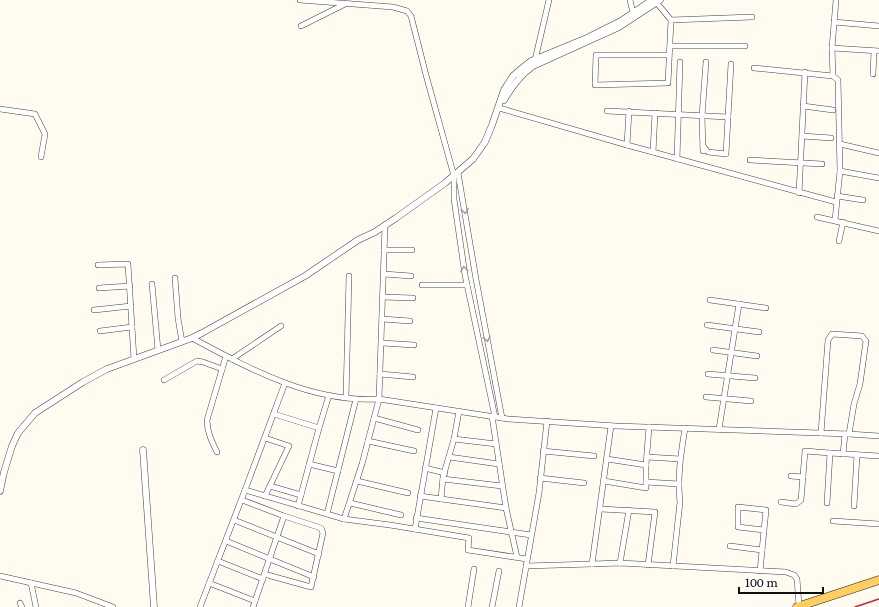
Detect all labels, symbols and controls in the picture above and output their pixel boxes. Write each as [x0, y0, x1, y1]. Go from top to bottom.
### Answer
one-way arrow [460, 208, 469, 214]
one-way arrow [460, 266, 469, 272]
one-way arrow [483, 336, 491, 342]
scale bar [739, 569, 823, 595]
text: 100 m [745, 573, 778, 591]

